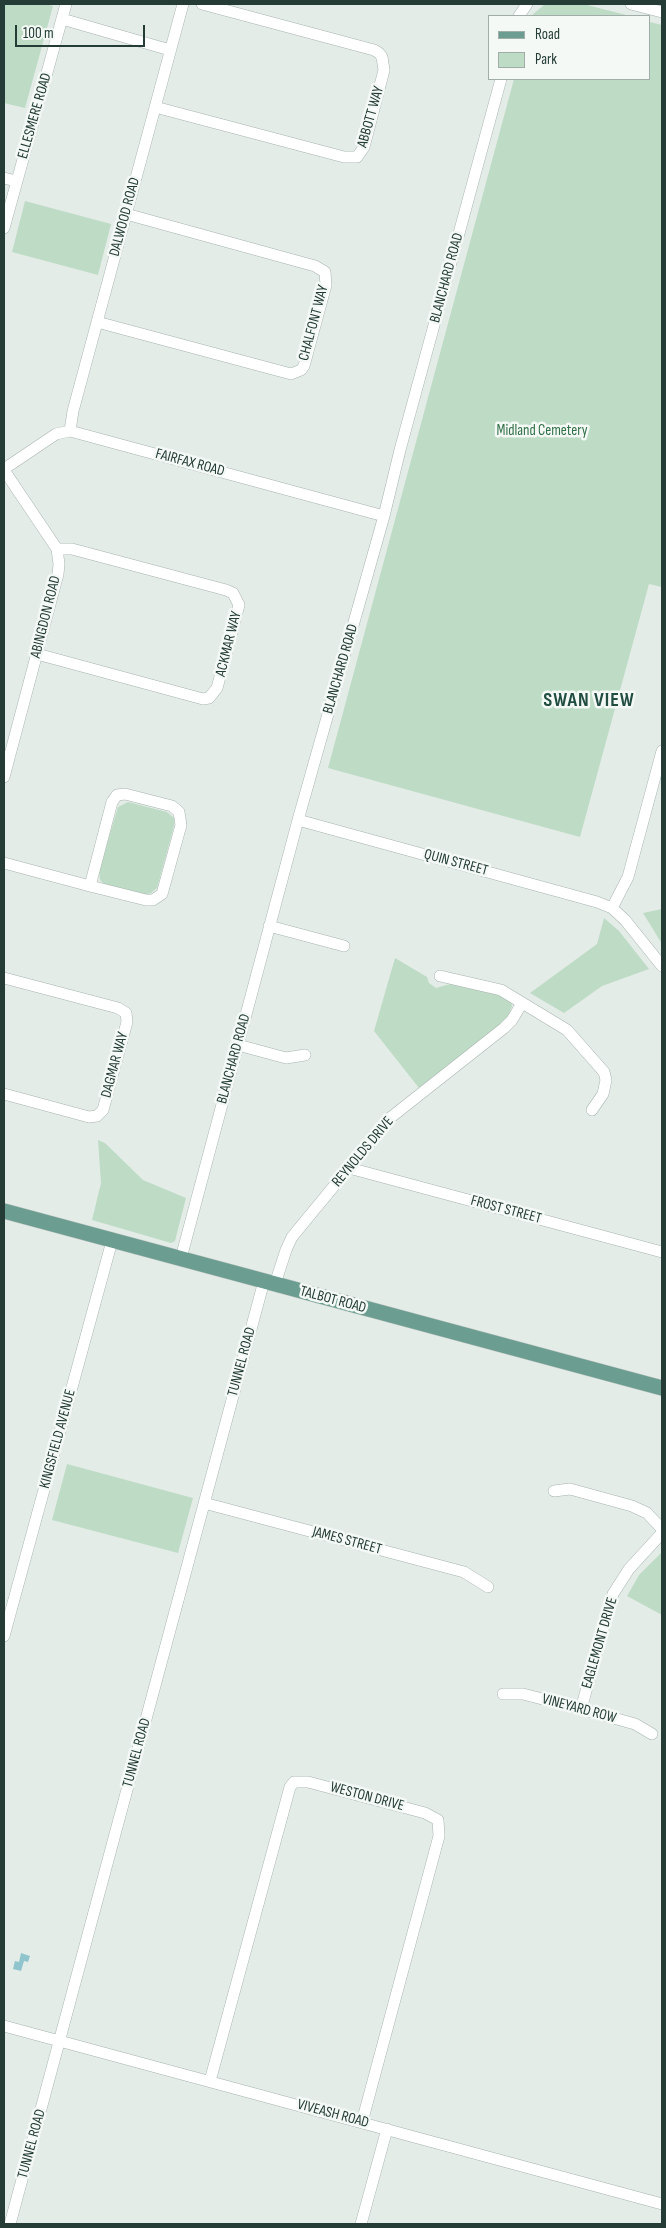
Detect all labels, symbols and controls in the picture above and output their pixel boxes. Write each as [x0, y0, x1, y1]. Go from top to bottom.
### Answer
scale bar [18, 15, 148, 47]
legend [488, 15, 651, 80]
text: 100 m [23, 24, 54, 43]
text: Road [535, 25, 560, 44]
text: Park [535, 50, 557, 69]
street label: ELLESMERE ROAD [14, 71, 56, 161]
street label: ABBOTT WAY [354, 84, 388, 150]
street label: DALWOOD ROAD [106, 176, 144, 258]
street label: BLANCHARD ROAD [426, 231, 468, 325]
street label: CHALFONT WAY [295, 283, 333, 363]
park label: Midland Cemetery [496, 422, 588, 440]
street label: FAIRFAX ROAD [153, 445, 227, 481]
street label: ABINGDON ROAD [27, 574, 65, 660]
street label: ACKMAR WAY [212, 610, 246, 678]
street label: BLANCHARD ROAD [320, 622, 362, 716]
district label: SWAN VIEW [542, 689, 636, 713]
street label: QUIN STREET [422, 846, 490, 880]
street label: BLANCHARD ROAD [213, 1012, 255, 1106]
street label: DAGMAR WAY [98, 1030, 132, 1100]
street label: REYNOLDS DRIVE [328, 1113, 398, 1191]
street label: FROST STREET [469, 1192, 543, 1228]
street label: TALBOT ROAD [298, 1283, 368, 1317]
street label: TUNNEL ROAD [224, 1325, 260, 1399]
street label: KINGSFIELD AVENUE [36, 1387, 80, 1491]
street label: JAMES STREET [310, 1523, 384, 1559]
street label: EAGLEMONT DRIVE [578, 1595, 622, 1691]
street label: VINEYARD ROW [540, 1690, 618, 1728]
street label: TUNNEL ROAD [119, 1716, 155, 1790]
street label: WESTON DRIVE [328, 1778, 406, 1816]
street label: VIVEASH ROAD [295, 2096, 371, 2132]
street label: TUNNEL ROAD [14, 2107, 50, 2181]

